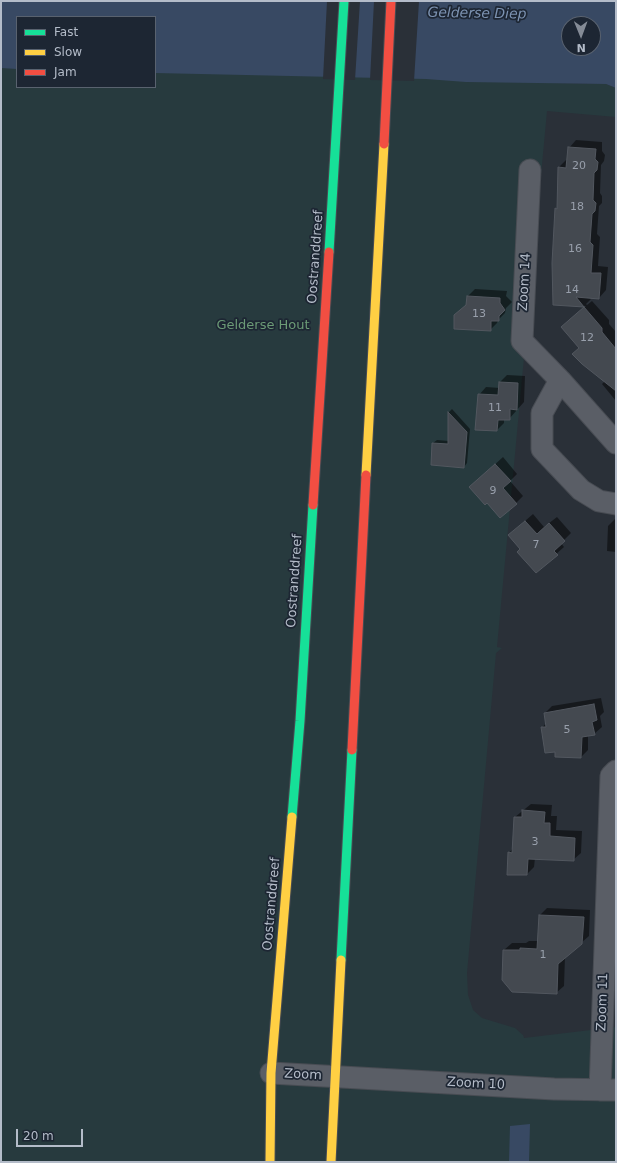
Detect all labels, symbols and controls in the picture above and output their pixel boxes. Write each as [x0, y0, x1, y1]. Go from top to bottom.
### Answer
water label: Gelderse Diep [427, 5, 527, 23]
legend [16, 16, 156, 88]
north arrow [561, 16, 601, 56]
text: Fast [54, 25, 78, 39]
text: N [576, 41, 586, 54]
text: Slow [54, 45, 82, 59]
text: Jam [54, 65, 77, 79]
house number: 20 [572, 159, 586, 173]
house number: 18 [570, 200, 584, 214]
street label: Oostranddreef [305, 210, 327, 304]
house number: 16 [568, 242, 582, 256]
street label: Zoom 14 [516, 253, 534, 311]
house number: 14 [565, 283, 579, 297]
house number: 13 [472, 307, 486, 321]
park label: Gelderse Hout [216, 318, 310, 334]
house number: 12 [580, 331, 594, 345]
house number: 11 [488, 401, 502, 415]
house number: 9 [490, 484, 496, 498]
street label: Oostranddreef [284, 534, 306, 628]
house number: 7 [533, 538, 539, 552]
house number: 5 [564, 723, 570, 737]
house number: 3 [532, 835, 538, 849]
street label: Oostranddreef [260, 857, 284, 951]
house number: 1 [540, 948, 546, 962]
street label: Zoom 11 [594, 973, 612, 1031]
street label: Zoom [284, 1066, 322, 1084]
street label: Zoom 10 [447, 1075, 505, 1093]
scale bar [18, 1121, 85, 1147]
text: 20 m [23, 1129, 54, 1143]

